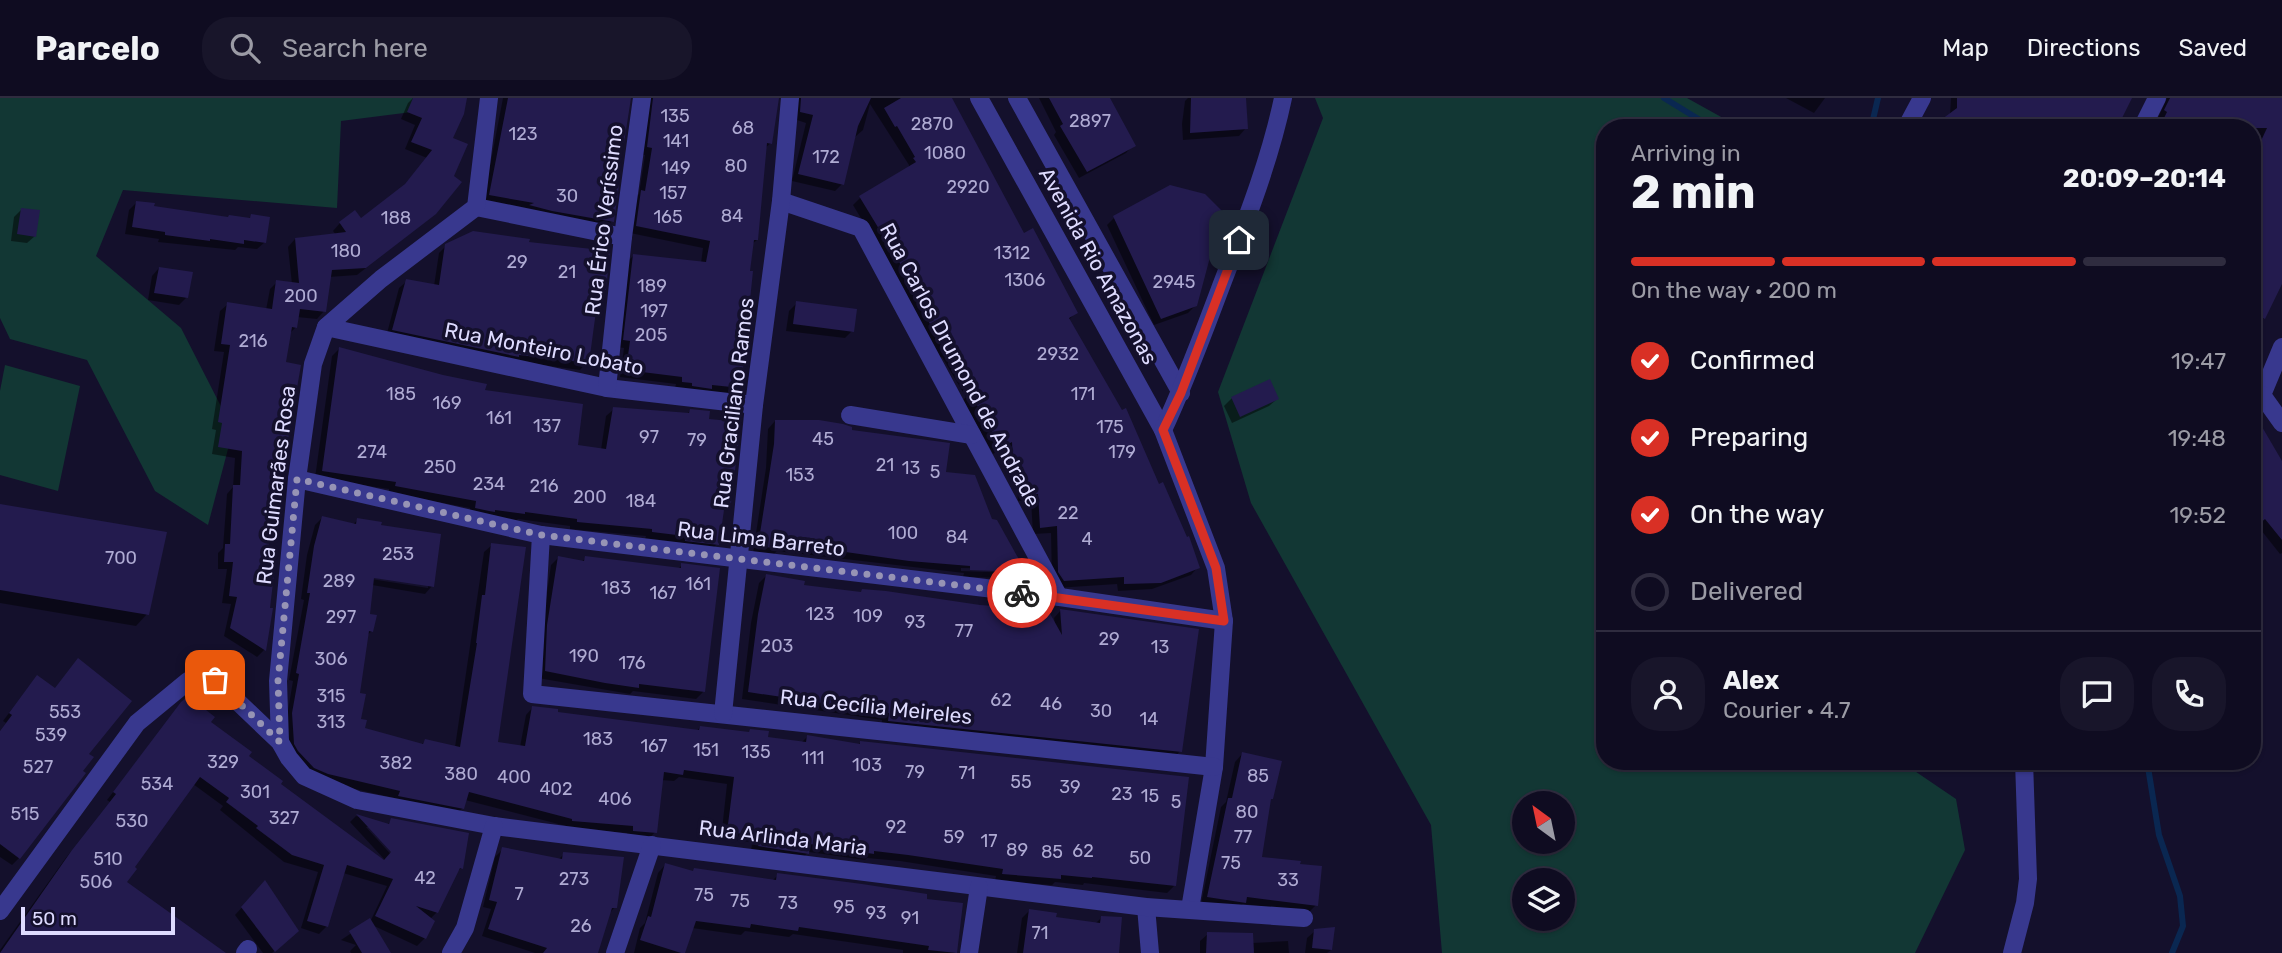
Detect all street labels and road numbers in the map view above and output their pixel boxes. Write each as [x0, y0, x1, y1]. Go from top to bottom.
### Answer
street label: Rua Érico Veríssimo [579, 123, 628, 317]
street label: Avenida Rio Amazonas [1034, 163, 1163, 368]
street label: Rua Carlos Drumond de Andrade [875, 219, 1046, 511]
street label: Rua Graciliano Ramos [708, 296, 759, 510]
street label: Rua Monteiro Lobato [442, 317, 646, 380]
street label: Rua Guimarães Rosa [251, 384, 300, 586]
street label: Rua Lima Barreto [676, 516, 846, 561]
street label: Rua Cecília Meireles [779, 684, 973, 729]
street label: Rua Arlinda Maria [697, 815, 869, 860]

